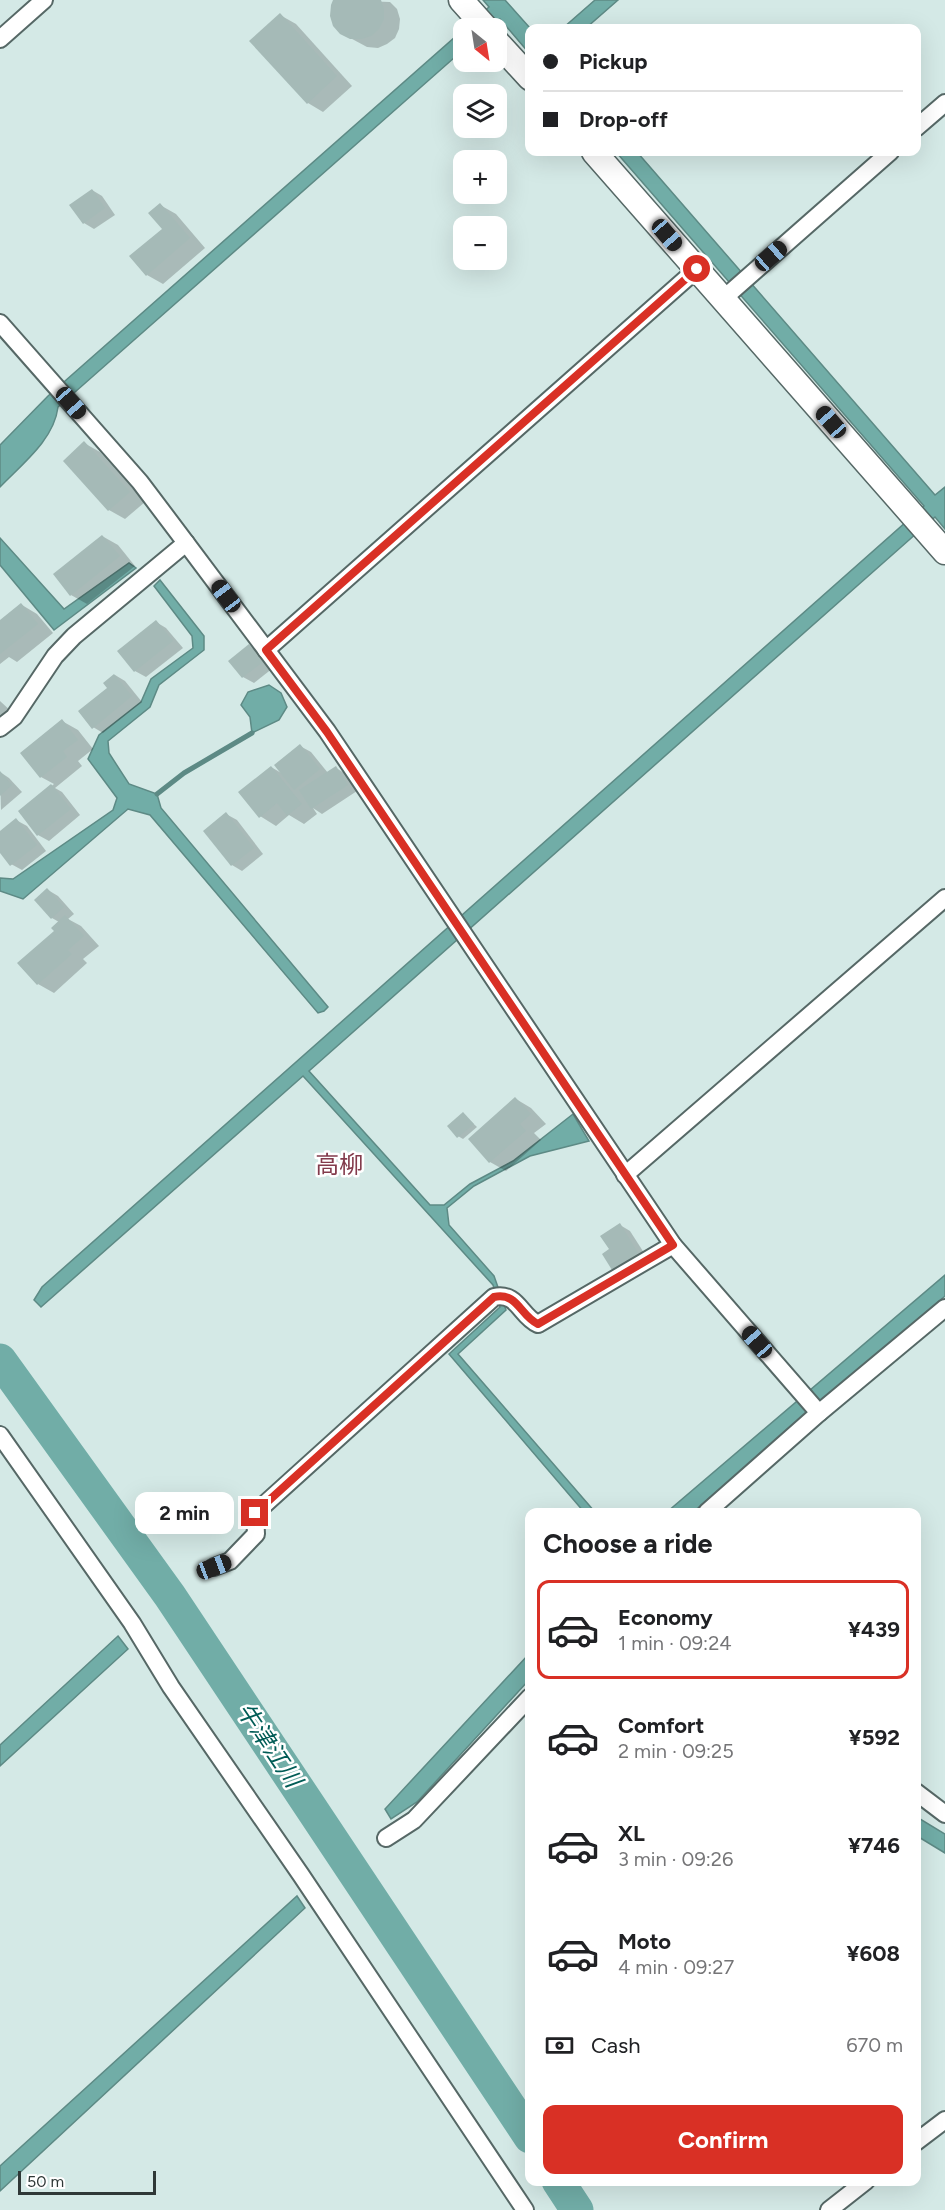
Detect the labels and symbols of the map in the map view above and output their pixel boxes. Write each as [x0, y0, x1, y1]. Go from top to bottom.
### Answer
north arrow [453, 18, 507, 72]
car [648, 216, 686, 254]
car [752, 237, 790, 275]
route start [683, 255, 710, 282]
car [52, 384, 90, 422]
car [812, 403, 850, 441]
car [208, 576, 244, 616]
district label: 高柳 [315, 1150, 363, 1179]
car [738, 1323, 776, 1361]
callout: 2 min [135, 1492, 234, 1534]
route end [241, 1499, 268, 1526]
car [194, 1552, 234, 1582]
water label: 牛津江川 [231, 1697, 310, 1795]
scale bar [18, 2168, 156, 2196]

